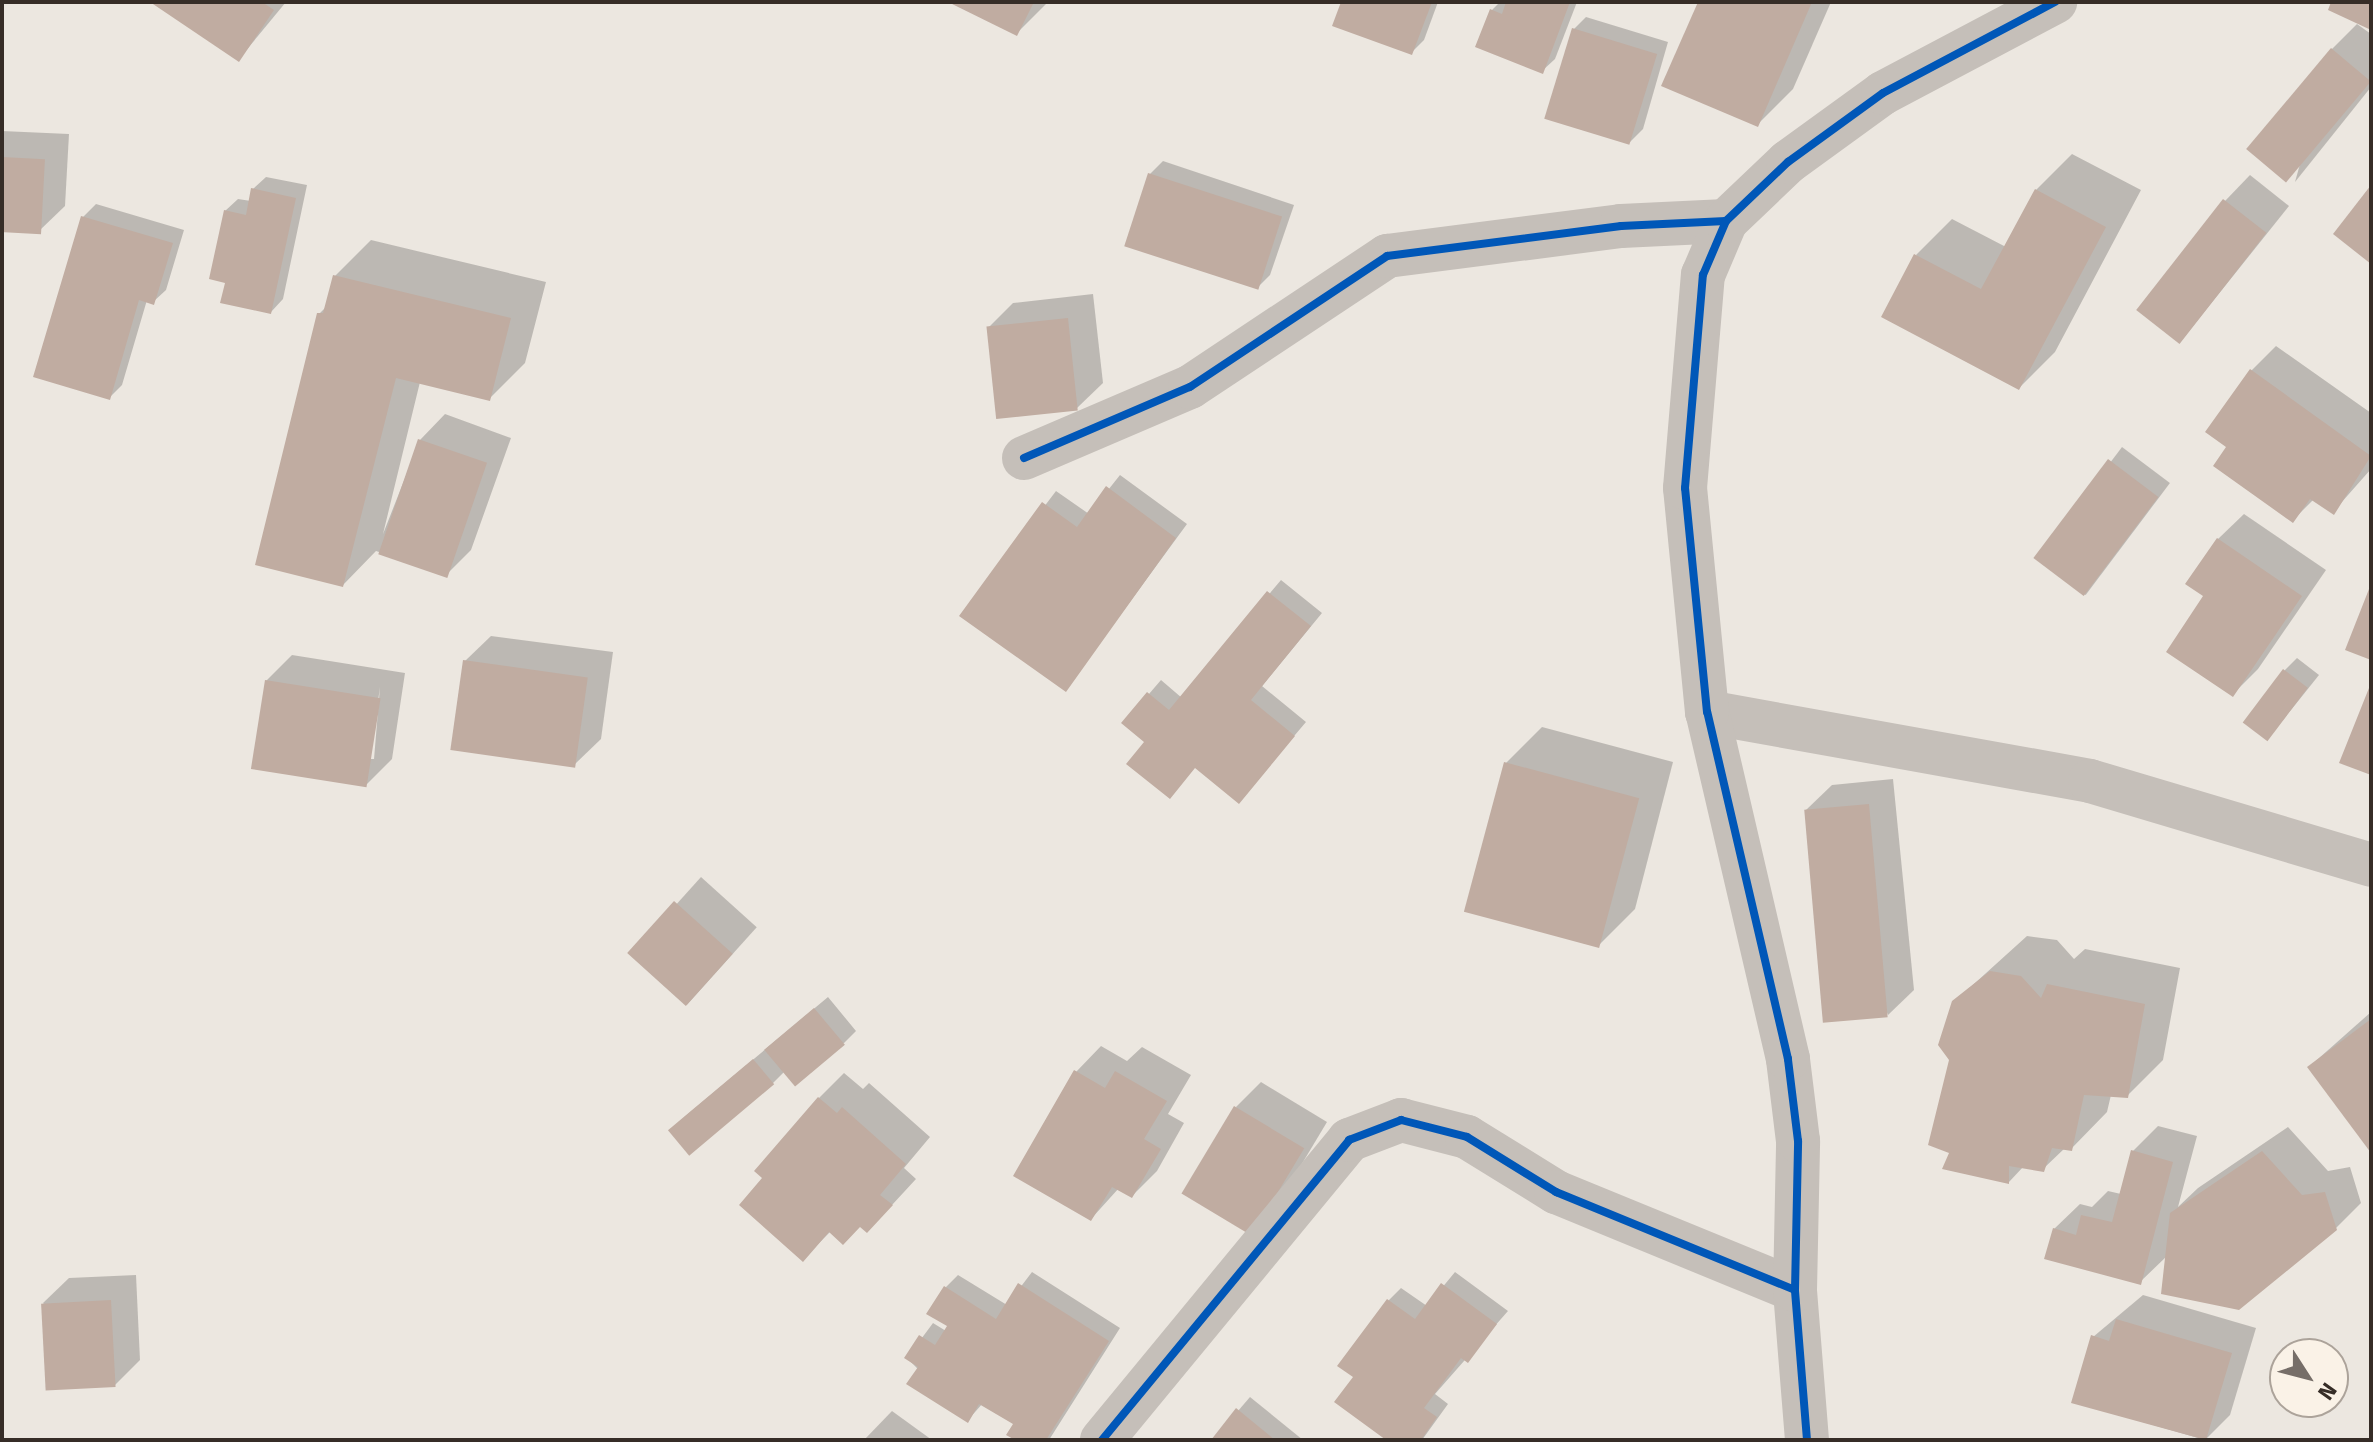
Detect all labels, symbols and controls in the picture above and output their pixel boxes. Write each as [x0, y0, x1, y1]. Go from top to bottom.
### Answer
north arrow [2269, 1338, 2349, 1418]
text: N [2312, 1377, 2342, 1405]

